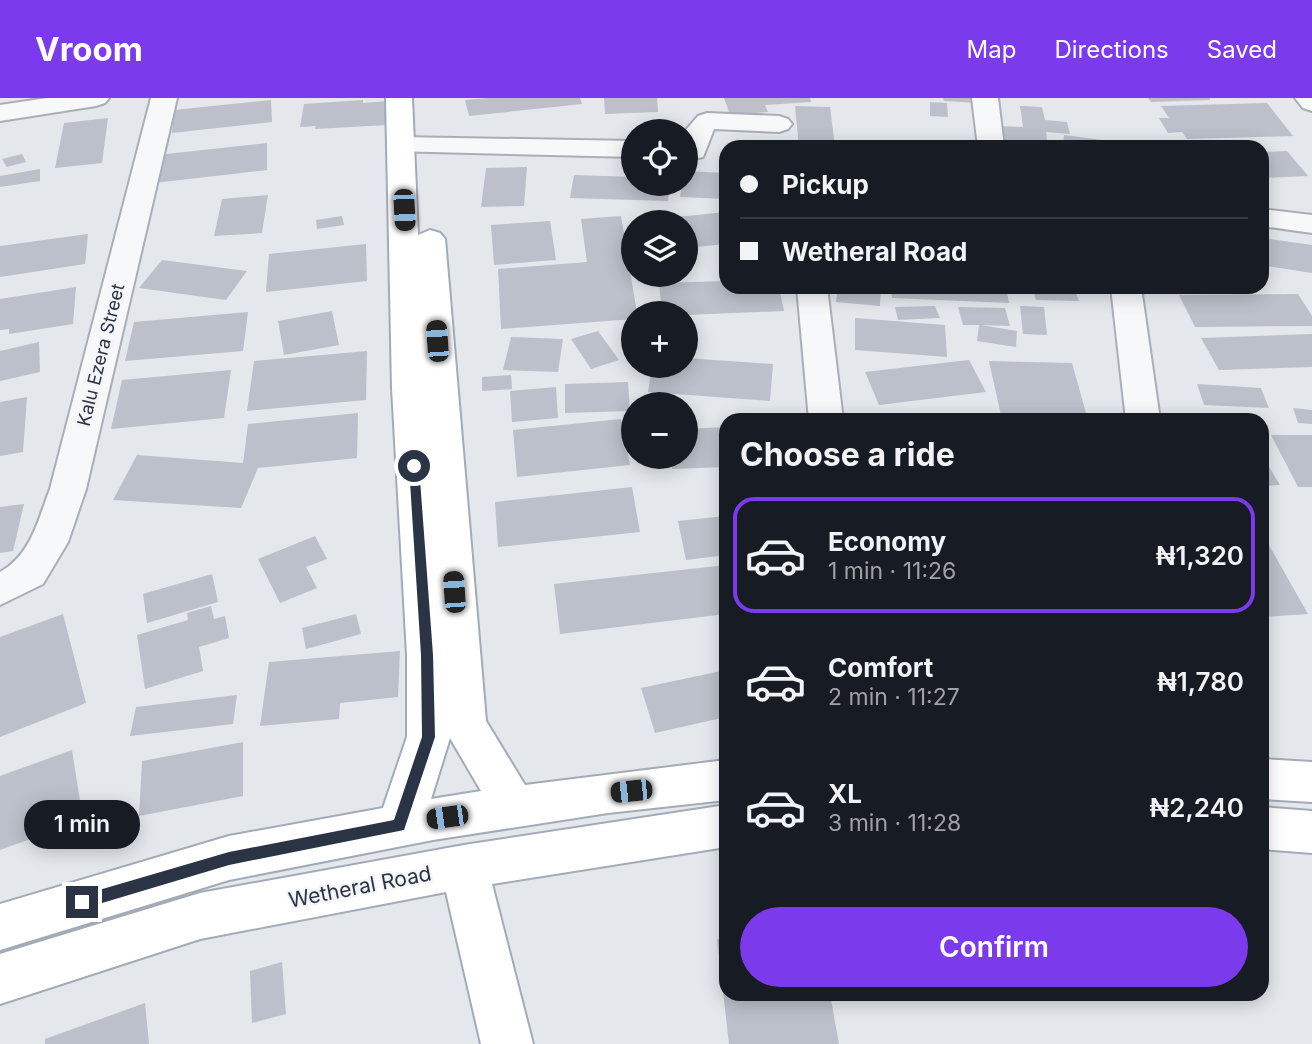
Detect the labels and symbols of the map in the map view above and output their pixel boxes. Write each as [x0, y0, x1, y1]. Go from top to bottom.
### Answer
car [393, 188, 416, 232]
street label: Kalu Ezera Street [73, 281, 128, 428]
car [426, 319, 449, 363]
route start [398, 450, 430, 482]
car [443, 570, 466, 614]
car [610, 778, 653, 804]
callout: 1 min [24, 800, 140, 850]
car [425, 804, 470, 830]
street label: Wetheral Road [286, 860, 433, 913]
route end [66, 886, 98, 918]

